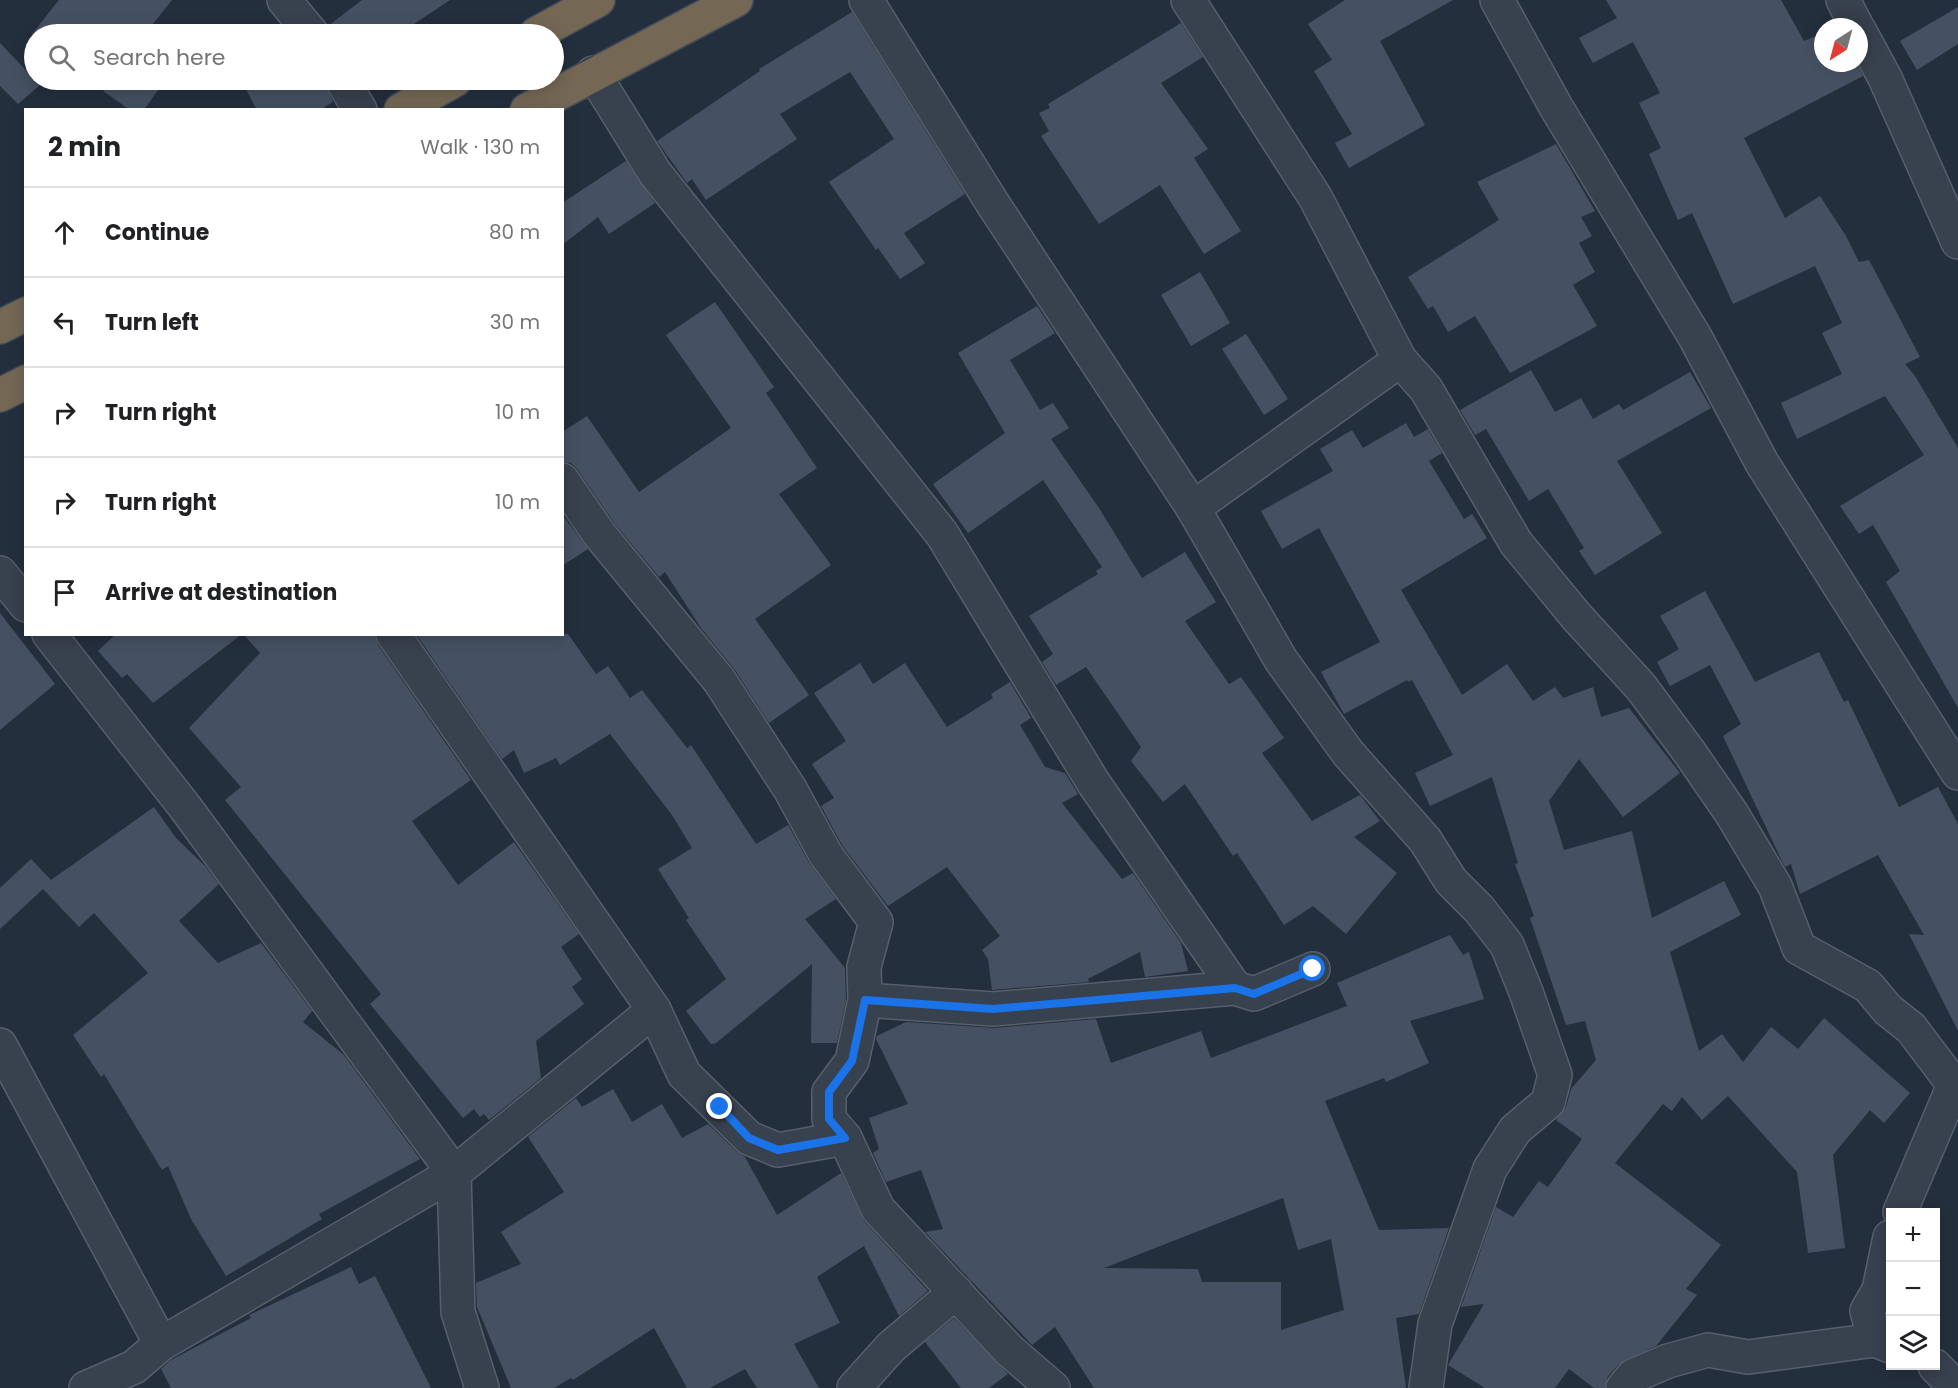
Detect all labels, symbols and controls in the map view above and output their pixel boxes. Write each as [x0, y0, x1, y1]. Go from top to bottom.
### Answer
north arrow [1814, 18, 1868, 72]
search box [24, 24, 564, 90]
icon: search [45, 41, 78, 74]
text: Search here [93, 42, 226, 73]
text: 2 min [48, 129, 121, 165]
text: Walk · 130 m [420, 133, 540, 161]
icon: ahead [48, 216, 81, 249]
text: Continue [105, 217, 209, 248]
text: 80 m [489, 218, 540, 246]
icon: left [48, 306, 81, 339]
text: Turn left [105, 307, 199, 338]
text: 30 m [490, 308, 540, 336]
icon: right [48, 396, 81, 429]
text: Turn right [105, 397, 216, 428]
text: 10 m [495, 398, 540, 426]
icon: right [48, 486, 81, 519]
text: Turn right [105, 487, 216, 518]
text: 10 m [495, 488, 540, 516]
icon: arrive [48, 576, 81, 609]
text: Arrive at destination [105, 577, 337, 608]
route start [1299, 955, 1325, 981]
route end [706, 1093, 732, 1119]
map controls [1886, 1208, 1940, 1370]
button: + [1886, 1208, 1940, 1262]
button: − [1886, 1262, 1940, 1316]
button: layers [1886, 1316, 1940, 1370]

